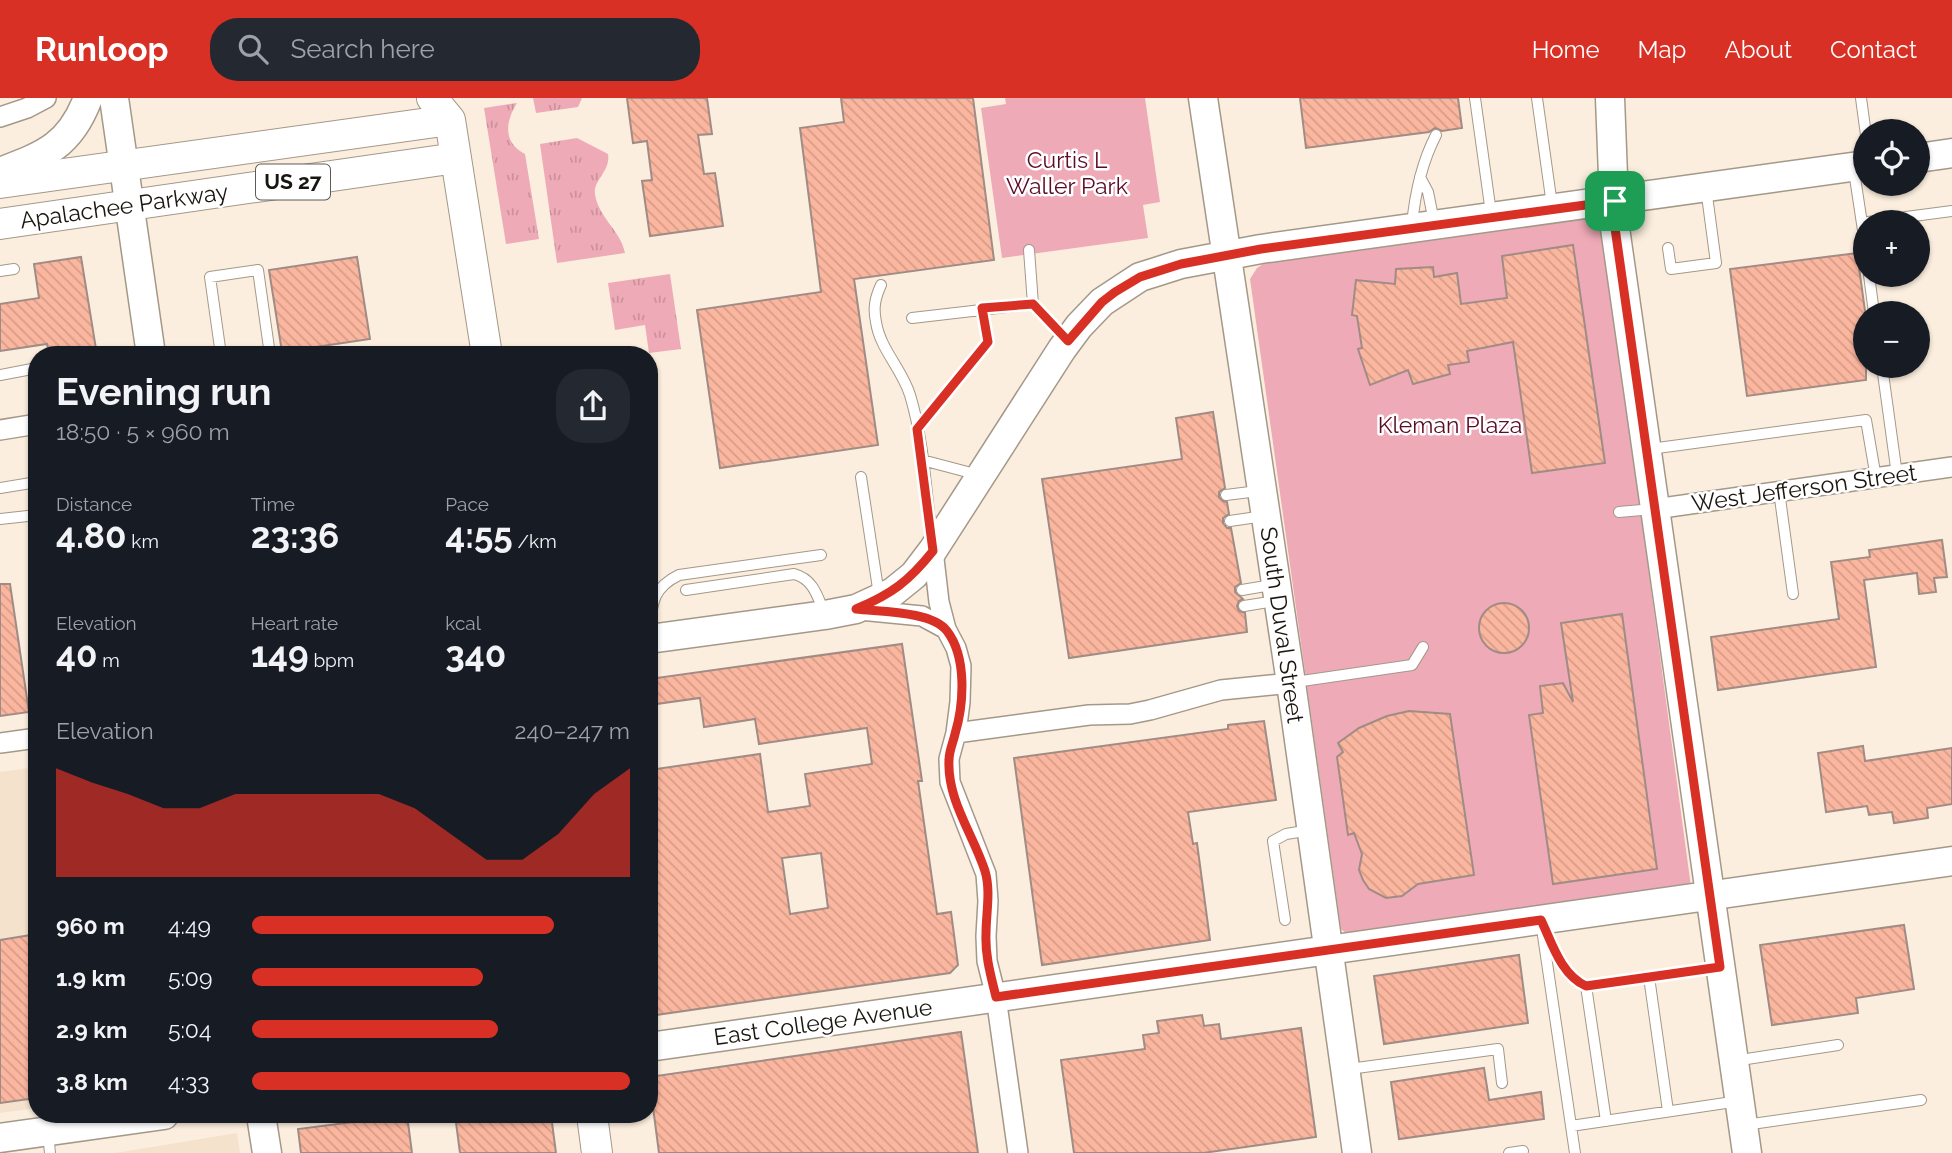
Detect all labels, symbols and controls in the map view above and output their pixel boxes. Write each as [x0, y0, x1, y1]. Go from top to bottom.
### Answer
search box [210, 18, 700, 81]
text: Runloop [35, 30, 168, 69]
icon: search [234, 30, 272, 68]
text: Search here [290, 34, 435, 64]
text: Home [1532, 35, 1600, 64]
text: Map [1638, 35, 1686, 64]
text: About [1724, 35, 1792, 64]
text: Contact [1830, 35, 1917, 64]
map controls [1853, 119, 1930, 378]
button: locate [1853, 119, 1930, 196]
park label: Curtis L Waller Park [1006, 146, 1128, 199]
road number: US 27 [256, 164, 330, 200]
pin [1585, 171, 1645, 231]
street label: Apalachee Parkway [18, 178, 230, 233]
icon: arrive [1596, 182, 1634, 220]
button: + [1853, 210, 1930, 287]
button: − [1853, 301, 1930, 378]
text: Evening run [56, 369, 271, 414]
button: share [556, 369, 630, 443]
park label: Kleman Plaza [1378, 411, 1522, 438]
text: 18:50 · 5 × 960 m [56, 418, 230, 445]
street label: West Jefferson Street [1690, 458, 1918, 517]
text: Distance [56, 493, 132, 515]
text: Time [251, 493, 295, 515]
text: Pace [445, 493, 489, 515]
text: 4.80 [56, 515, 127, 556]
text: 23:36 [251, 515, 339, 556]
text: 4:55 [445, 515, 513, 556]
street label: South Duval Street [1255, 525, 1310, 725]
text: km [127, 530, 159, 552]
text: /km [513, 530, 557, 552]
text: Elevation [56, 612, 137, 634]
text: Heart rate [251, 612, 338, 634]
text: kcal [445, 612, 481, 634]
text: 40 [56, 634, 97, 675]
text: 149 [251, 634, 309, 675]
text: 340 [445, 634, 506, 675]
text: m [97, 649, 120, 671]
text: bpm [309, 649, 354, 671]
text: Elevation [56, 717, 154, 744]
text: 240–247 m [515, 717, 630, 744]
text: 960 m [56, 912, 125, 939]
text: 4:49 [168, 912, 211, 939]
text: 1.9 km [56, 964, 126, 991]
text: 5:09 [168, 964, 212, 991]
street label: East College Avenue [712, 993, 934, 1050]
text: 2.9 km [56, 1016, 127, 1043]
text: 5:04 [168, 1016, 212, 1043]
text: 3.8 km [56, 1068, 128, 1095]
text: 4:33 [168, 1068, 209, 1095]

